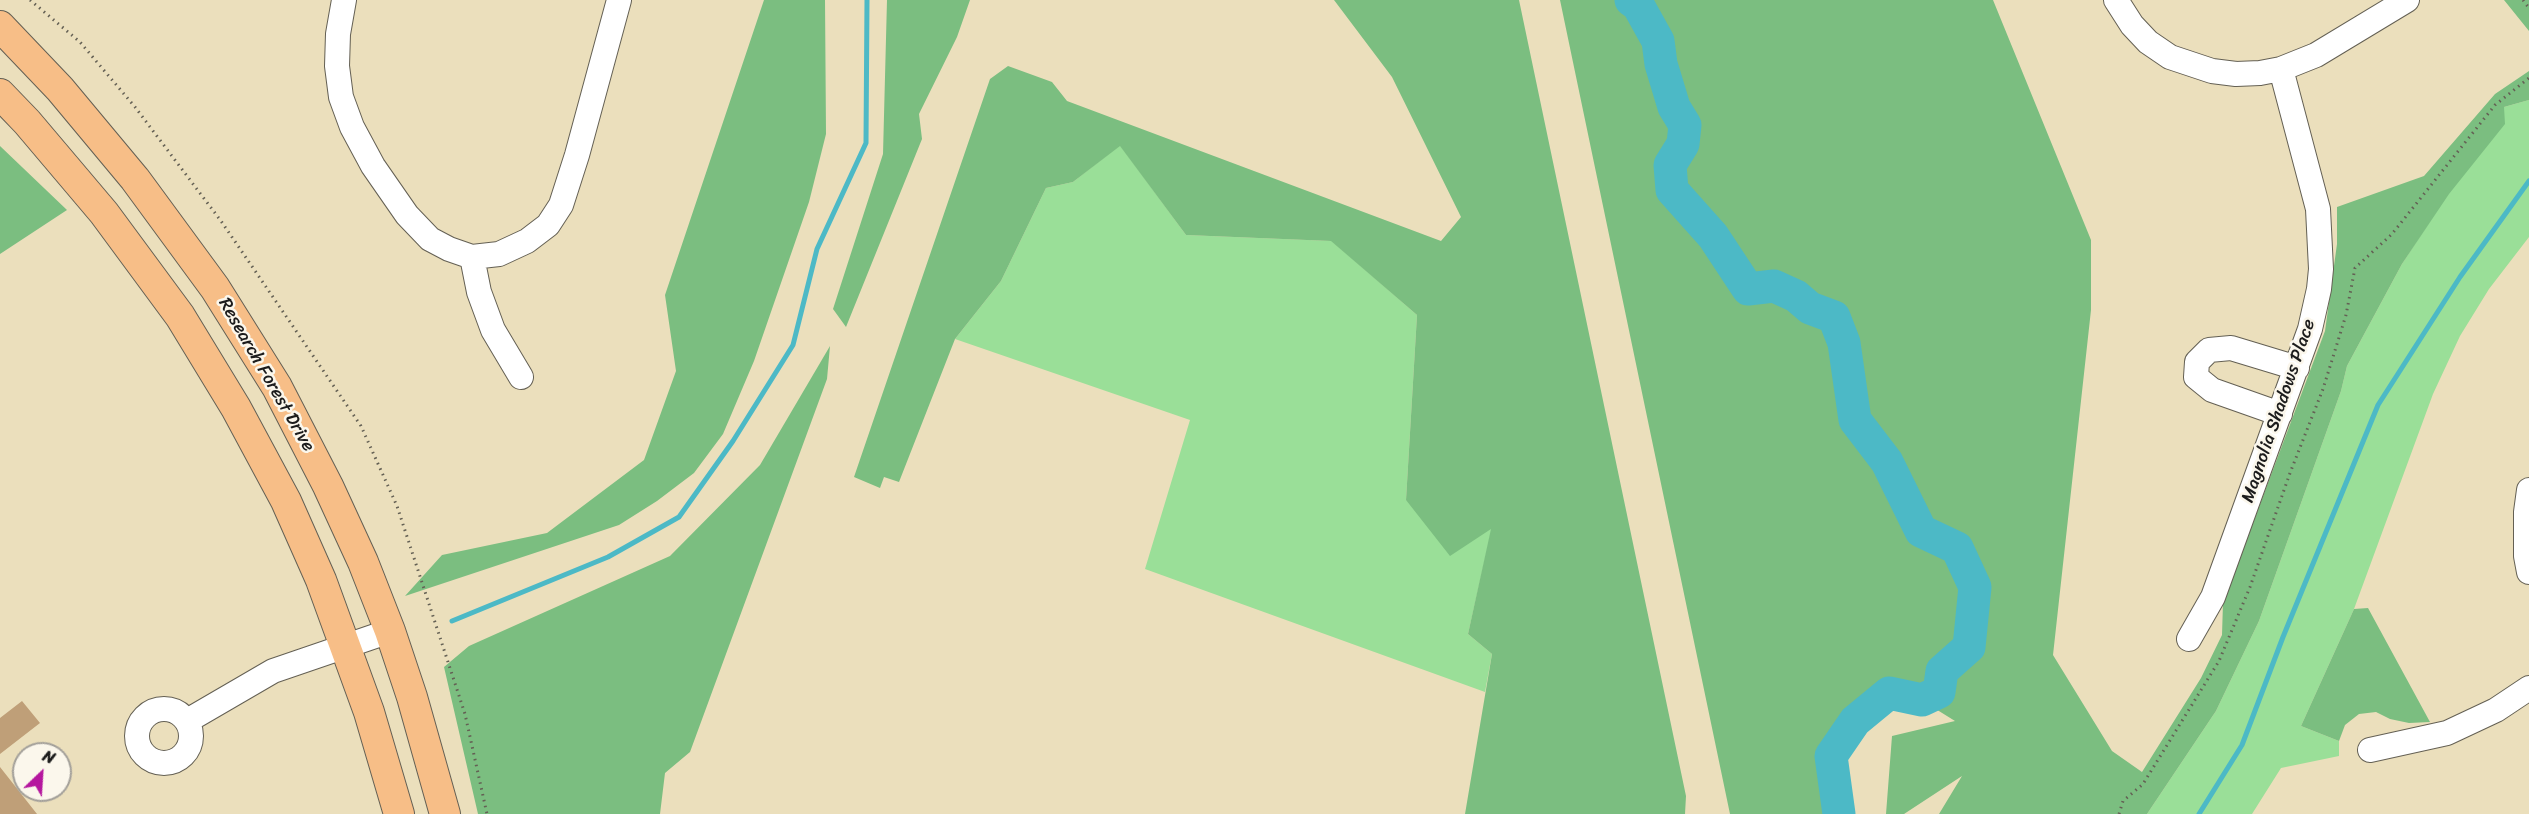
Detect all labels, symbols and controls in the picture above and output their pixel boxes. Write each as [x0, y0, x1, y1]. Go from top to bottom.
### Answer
street label: Research Forest Drive [213, 294, 319, 456]
street label: Magnolia Shadows Place [2237, 316, 2321, 506]
north arrow [12, 742, 72, 802]
text: N [38, 742, 60, 773]

